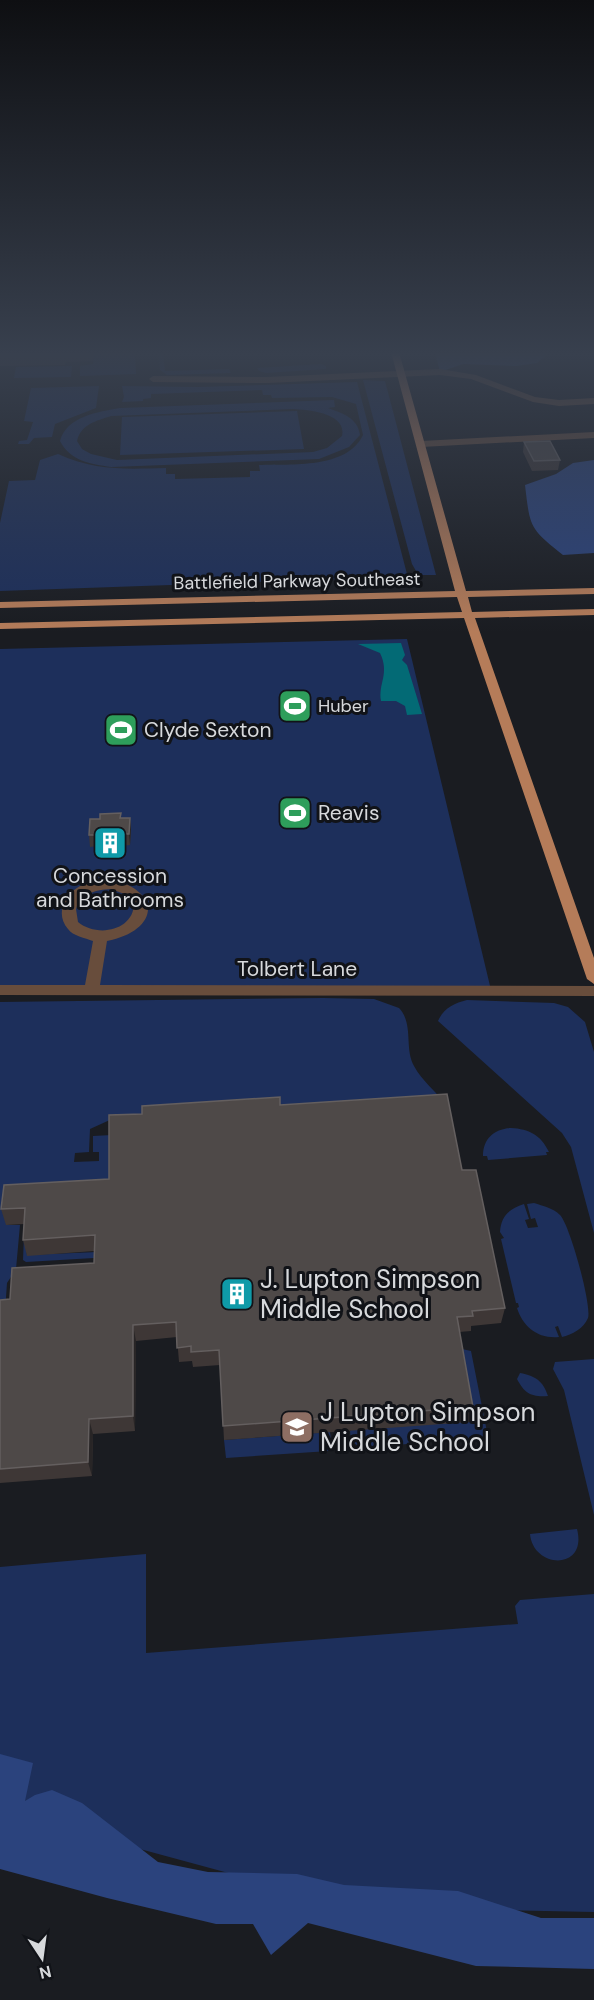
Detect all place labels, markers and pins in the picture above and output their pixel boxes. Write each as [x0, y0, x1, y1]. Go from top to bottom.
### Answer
sports icon: Huber [277, 688, 313, 724]
place label: Huber [318, 694, 369, 718]
sports icon: Clyde Sexton [103, 712, 139, 748]
place label: Clyde Sexton [144, 716, 272, 744]
sports icon: Reavis [277, 795, 313, 831]
place label: Reavis [318, 799, 379, 827]
building icon: Concession and Bathrooms [92, 825, 128, 861]
place label: Concession and Bathrooms [36, 862, 184, 914]
place label: J. Lupton Simpson Middle School [260, 1262, 480, 1326]
building icon: J. Lupton Simpson Middle School [219, 1276, 255, 1312]
place label: J Lupton Simpson Middle School [320, 1395, 536, 1459]
school or university icon: J Lupton Simpson Middle School [279, 1409, 315, 1445]

